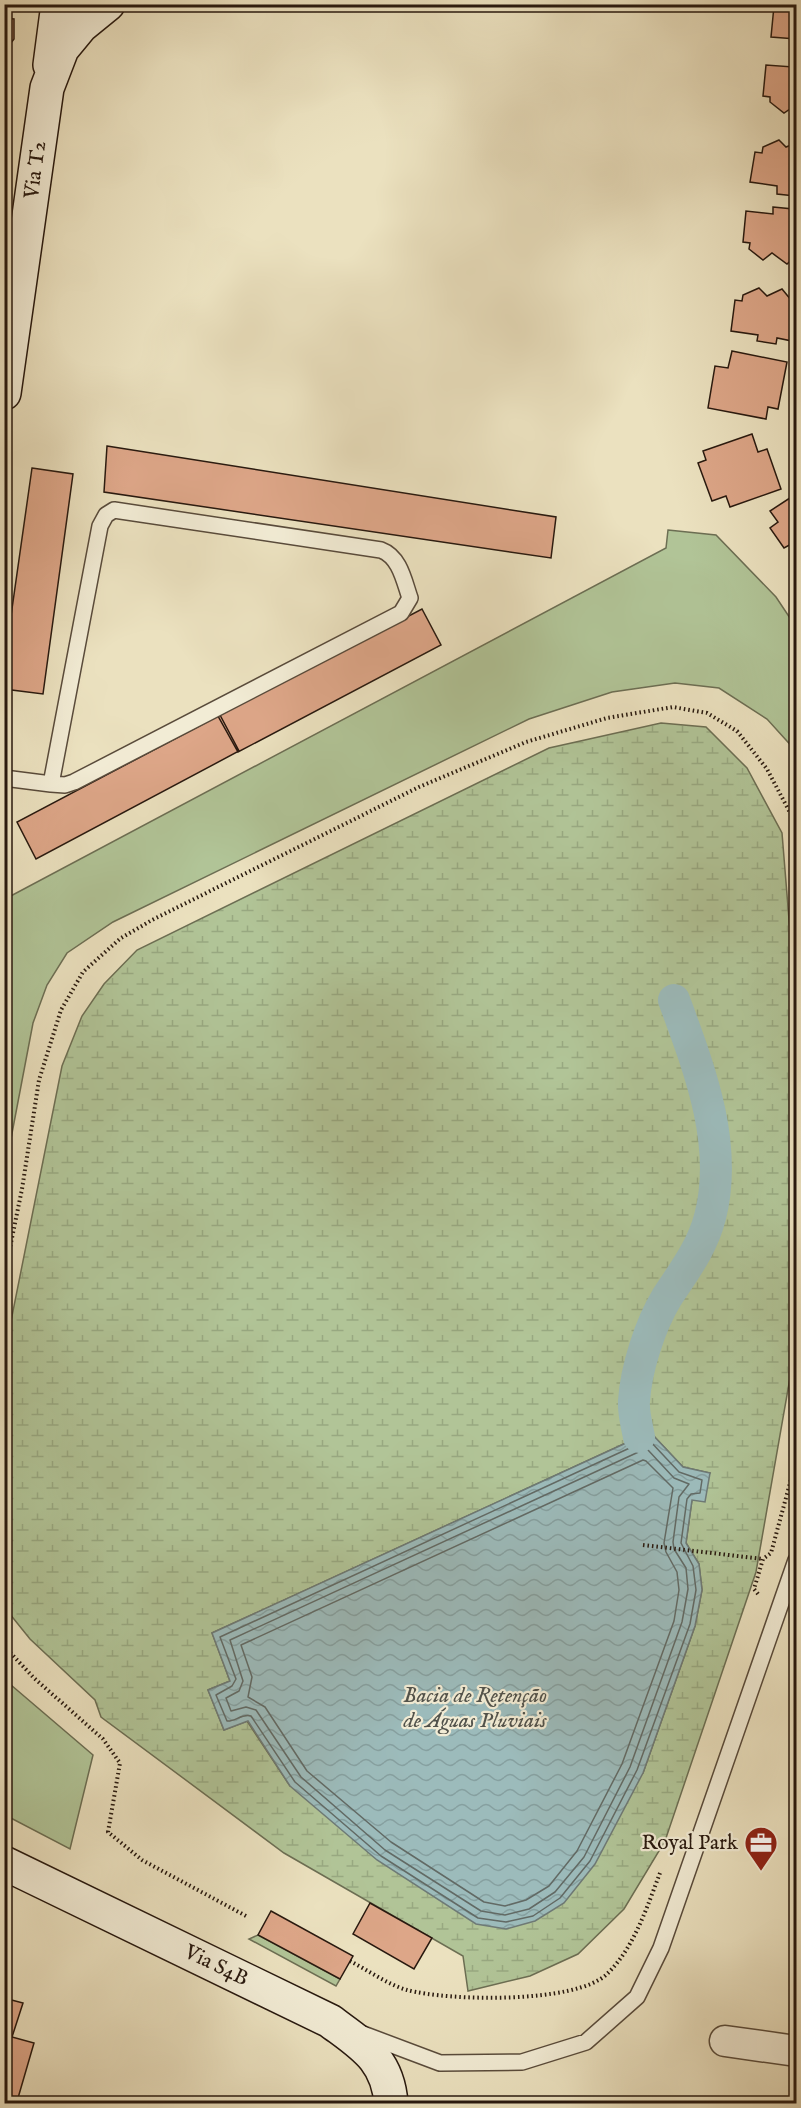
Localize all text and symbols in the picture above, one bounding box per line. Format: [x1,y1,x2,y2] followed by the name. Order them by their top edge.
[18,139,53,202] street label: Via T2
[402,1682,547,1735] water label: Bacia de Retenção de Águas Pluviais
[743,1825,779,1872] office icon: Royal Park
[641,1830,739,1857] place label: Royal Park
[179,1939,253,1993] street label: Via S4B

